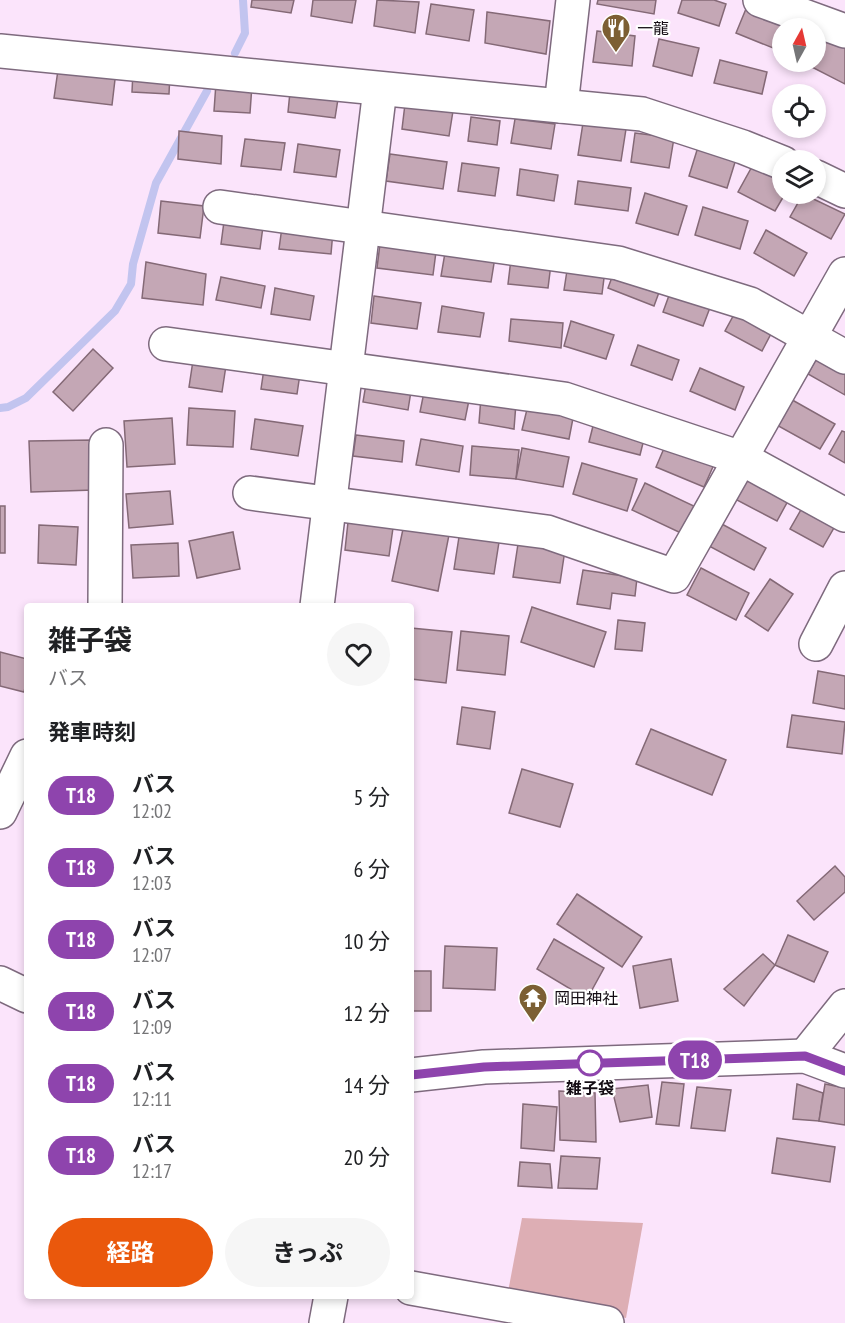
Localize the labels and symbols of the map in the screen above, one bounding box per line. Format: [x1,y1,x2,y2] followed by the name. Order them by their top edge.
[600,12,632,54] restaurant icon: 一龍
[637,18,669,38] place label: 一龍
[772,18,826,72] north arrow
[517,982,549,1024] temple icon: 岡田神社
[554,988,618,1008] place label: 岡田神社
[660,1040,730,1080] line badge: T18
[577,1050,603,1076] marker: 雑子袋
[566,1078,614,1098] place label: 雑子袋

